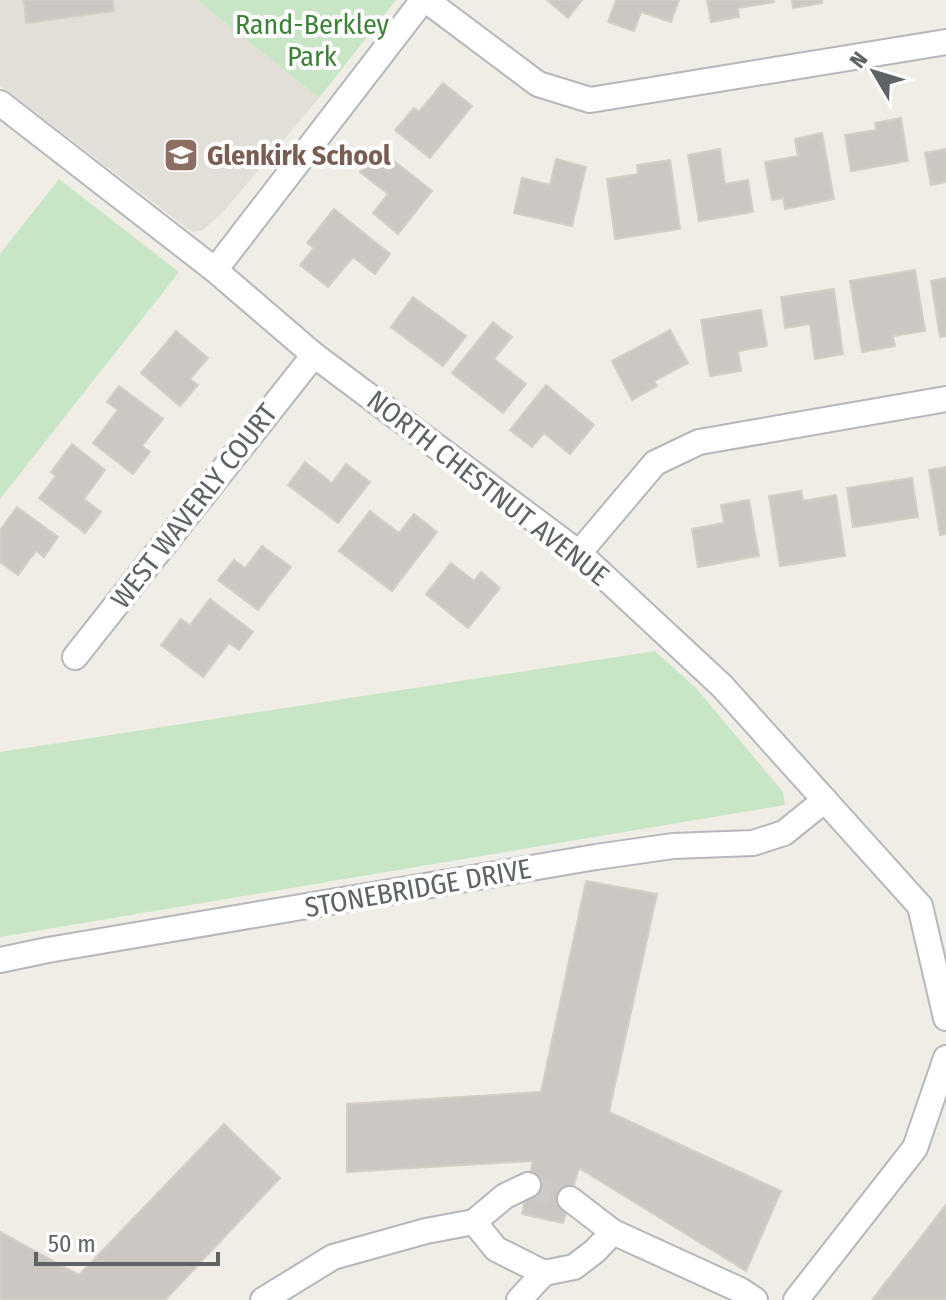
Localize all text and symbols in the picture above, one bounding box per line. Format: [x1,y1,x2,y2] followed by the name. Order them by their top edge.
[235,8,390,73] park label: Rand-Berkley Park
[834,32,914,112] north arrow
[844,46,873,74] text: N
[162,136,200,174] school or university icon: Glenkirk School
[207,139,391,172] place label: Glenkirk School
[361,383,615,593] street label: NORTH CHESTNUT AVENUE
[104,397,284,615] street label: WEST WAVERLY COURT
[302,852,534,924] street label: STONEBRIDGE DRIVE
[36,1216,218,1266] scale bar
[48,1230,96,1258] text: 50 m

